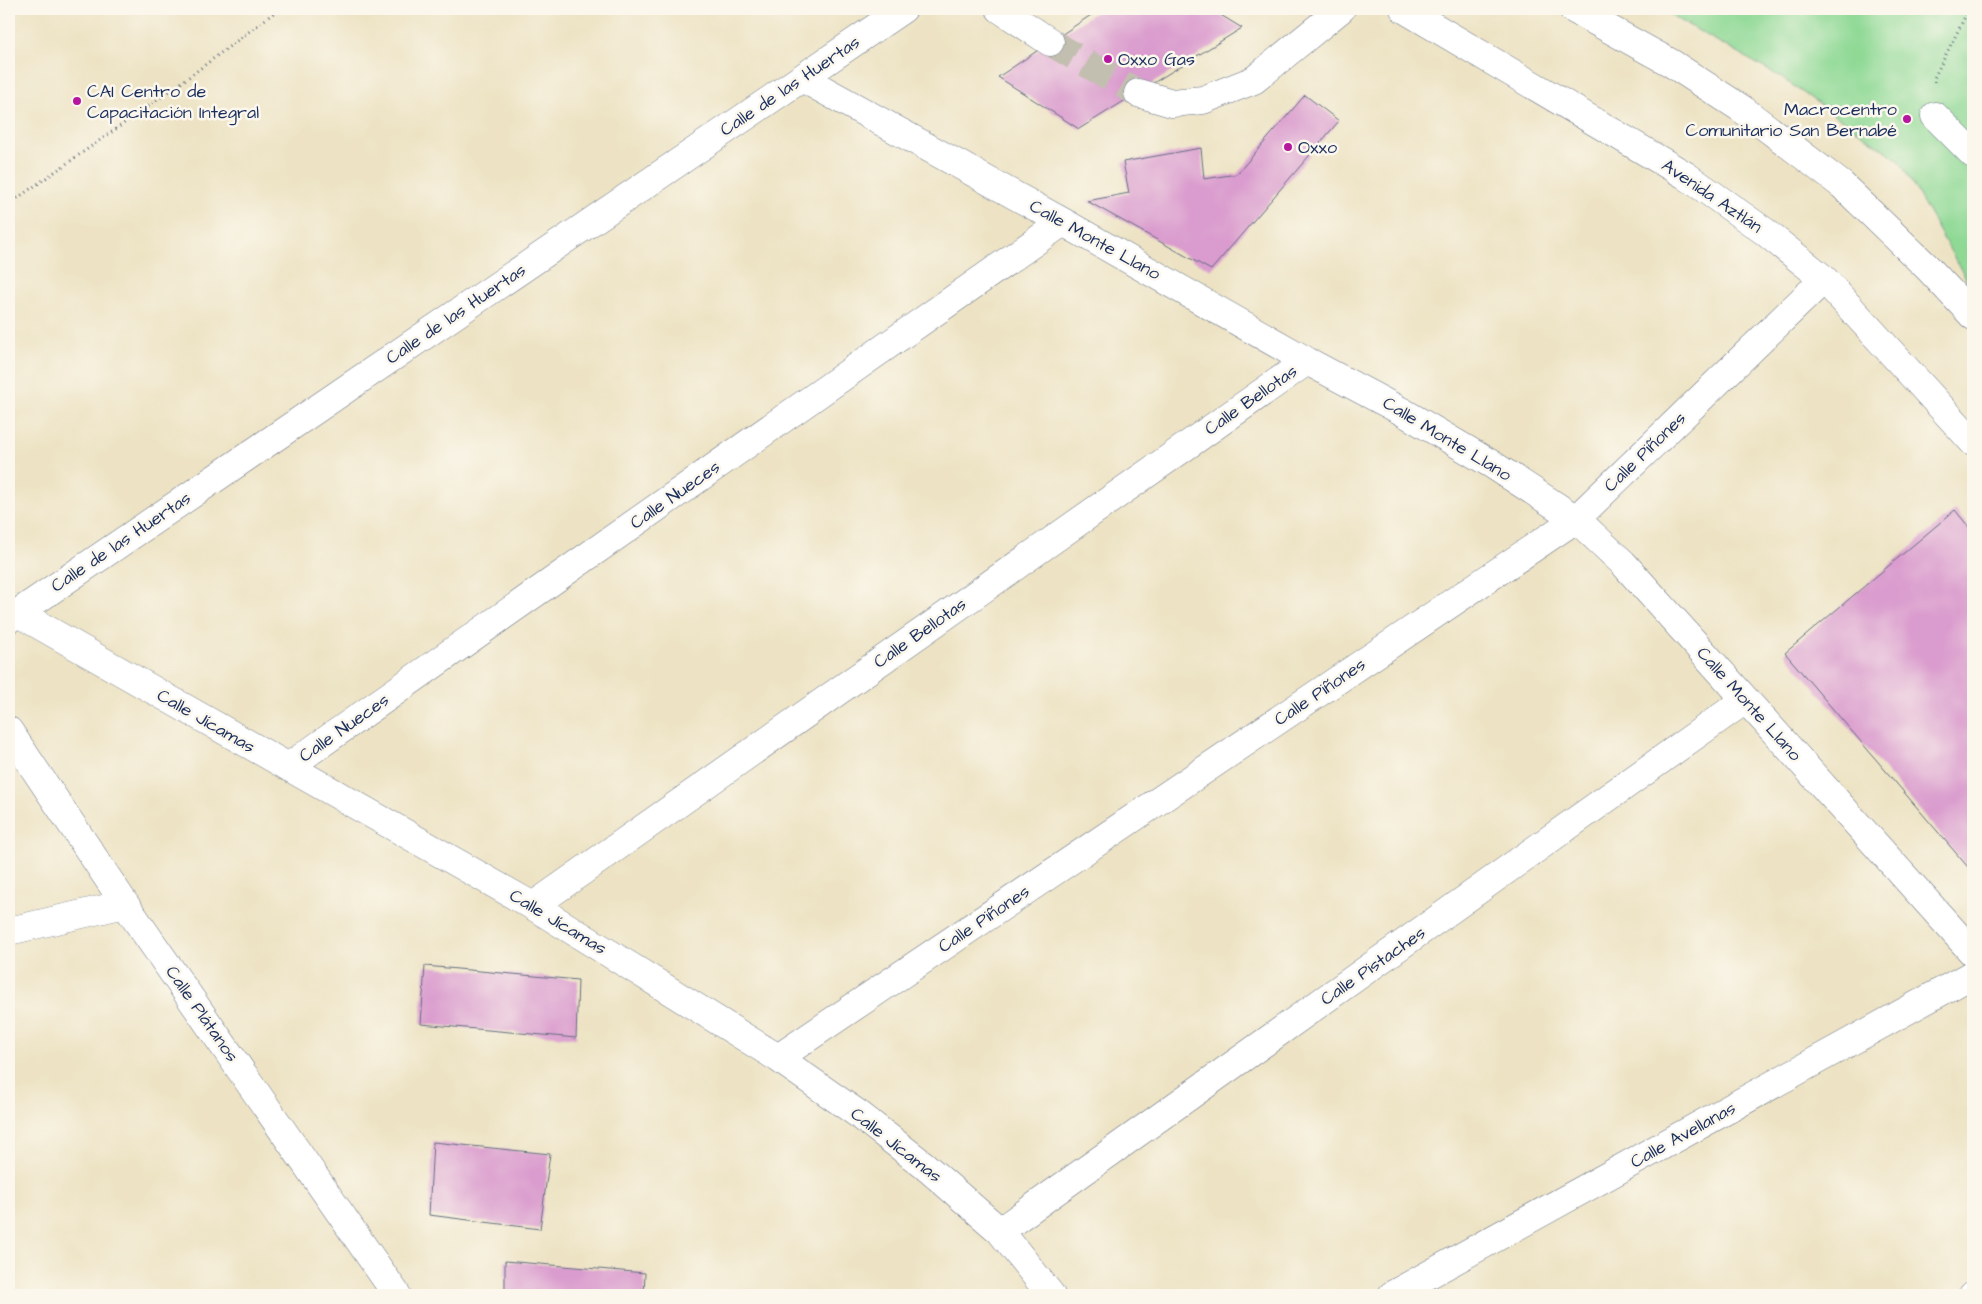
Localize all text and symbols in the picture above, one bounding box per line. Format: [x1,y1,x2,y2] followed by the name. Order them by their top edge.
[715,30,865,142] street label: Calle de las Huertas
[1118,47,1195,72] place label: Oxxo Gas
[1102,53,1114,65] marker: Oxxo Gas
[87,79,259,126] place label: CAI Centro de Capacitación Integral
[71,95,83,107] marker: CAI Centro de Capacitación Integral
[1685,97,1897,143] place label: Macrocentro Comunitario San Bernabé
[1901,113,1913,125] marker: Macrocentro Comunitario San Bernabé
[1298,135,1337,160] place label: Oxxo
[1282,141,1294,153] marker: Oxxo
[1657,153,1767,239] street label: Avenida Aztlán
[1025,194,1165,286] street label: Calle Monte Llano
[381,258,531,370] street label: Calle de las Huertas
[1199,359,1303,441] street label: Calle Bellotas
[1378,391,1516,487] street label: Calle Monte Llano
[1598,406,1692,498] street label: Calle Piñones
[625,455,725,535] street label: Calle Nueces
[46,486,196,598] street label: Calle de las Huertas
[868,592,972,674] street label: Calle Bellotas
[1691,641,1807,767] street label: Calle Monte Llano
[1269,652,1371,732] street label: Calle Piñones
[152,683,260,759] street label: Calle Jícamas
[294,688,394,768] street label: Calle Nueces
[933,879,1035,959] street label: Calle Piñones
[505,883,611,961] street label: Calle Jícamas
[1315,920,1431,1012] street label: Calle Pistaches
[159,961,245,1067] street label: Calle Plátanos
[1626,1096,1740,1174] street label: Calle Avellanas
[845,1101,947,1189] street label: Calle Jícamas

